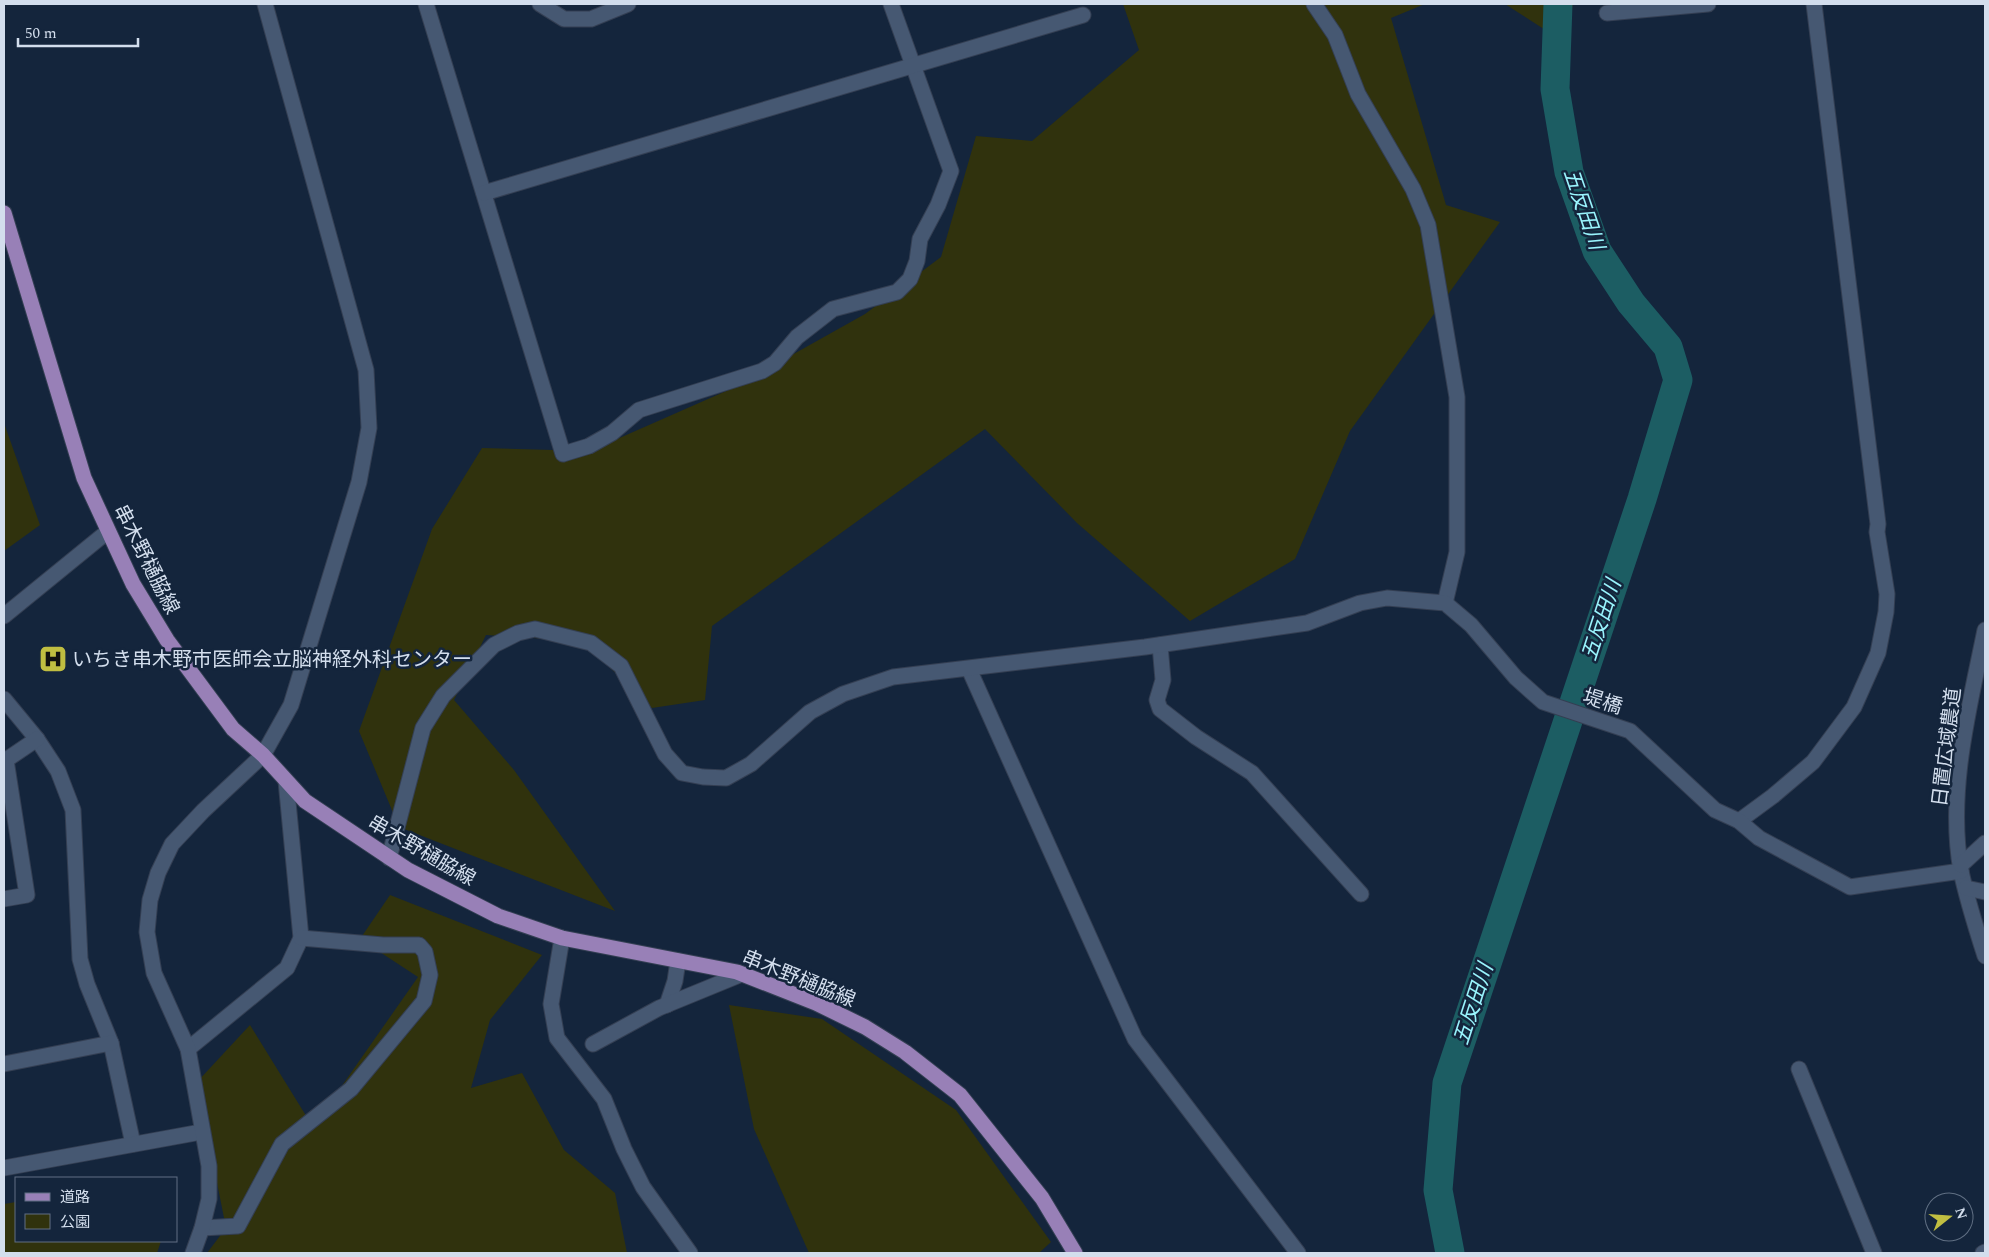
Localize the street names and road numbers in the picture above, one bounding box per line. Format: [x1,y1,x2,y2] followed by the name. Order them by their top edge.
[106,499,187,620] street label: 串木野樋脇線
[1579,682,1626,722] street label: 堤橋
[1925,686,1969,809] street label: 日置広域農道
[362,808,481,894] street label: 串木野樋脇線
[737,943,860,1015] street label: 串木野樋脇線

